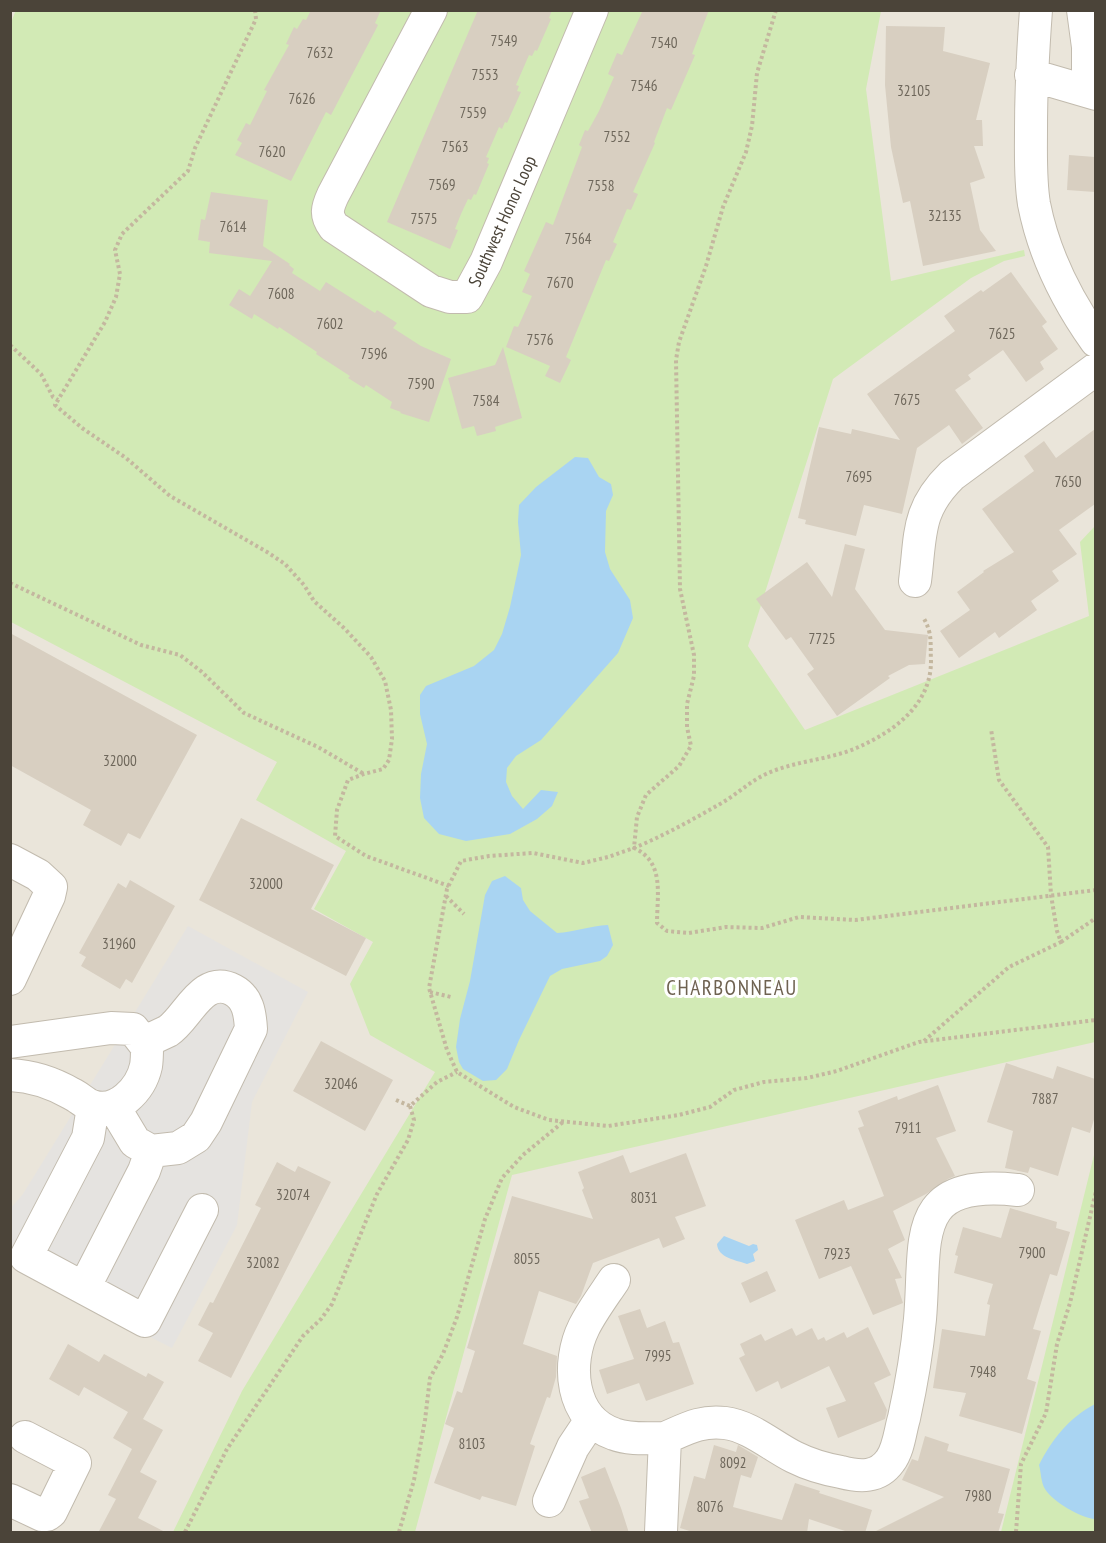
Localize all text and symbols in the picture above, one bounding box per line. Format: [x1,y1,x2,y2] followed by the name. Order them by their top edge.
[490,31,518,50] house number: 7549
[650,33,678,52] house number: 7540
[306,43,334,62] house number: 7632
[471,65,499,84] house number: 7553
[630,76,658,95] house number: 7546
[897,81,931,100] house number: 32105
[288,89,316,108] house number: 7626
[459,103,487,122] house number: 7559
[603,127,631,146] house number: 7552
[441,137,469,156] house number: 7563
[258,142,286,161] house number: 7620
[463,152,541,290] street label: Southwest Honor Loop
[428,175,456,194] house number: 7569
[587,176,615,195] house number: 7558
[928,206,962,225] house number: 32135
[410,209,438,228] house number: 7575
[219,217,247,236] house number: 7614
[564,229,592,248] house number: 7564
[546,273,574,292] house number: 7670
[267,284,295,303] house number: 7608
[316,314,344,333] house number: 7602
[988,324,1016,343] house number: 7625
[526,330,554,349] house number: 7576
[360,344,388,363] house number: 7596
[407,374,435,393] house number: 7590
[893,390,921,409] house number: 7675
[472,391,500,410] house number: 7584
[845,467,873,486] house number: 7695
[1054,472,1082,491] house number: 7650
[808,629,836,648] house number: 7725
[103,751,137,770] house number: 32000
[249,874,283,893] house number: 32000
[102,934,136,953] house number: 31960
[666,974,798,1001] district label: CHARBONNEAU
[324,1074,358,1093] house number: 32046
[1031,1089,1059,1108] house number: 7887
[894,1118,922,1137] house number: 7911
[276,1185,310,1204] house number: 32074
[630,1188,658,1207] house number: 8031
[1018,1243,1046,1262] house number: 7900
[823,1244,851,1263] house number: 7923
[513,1249,541,1268] house number: 8055
[246,1253,280,1272] house number: 32082
[644,1346,672,1365] house number: 7995
[969,1362,997,1381] house number: 7948
[458,1434,486,1453] house number: 8103
[719,1453,747,1472] house number: 8092
[964,1486,992,1505] house number: 7980
[696,1497,724,1516] house number: 8076

